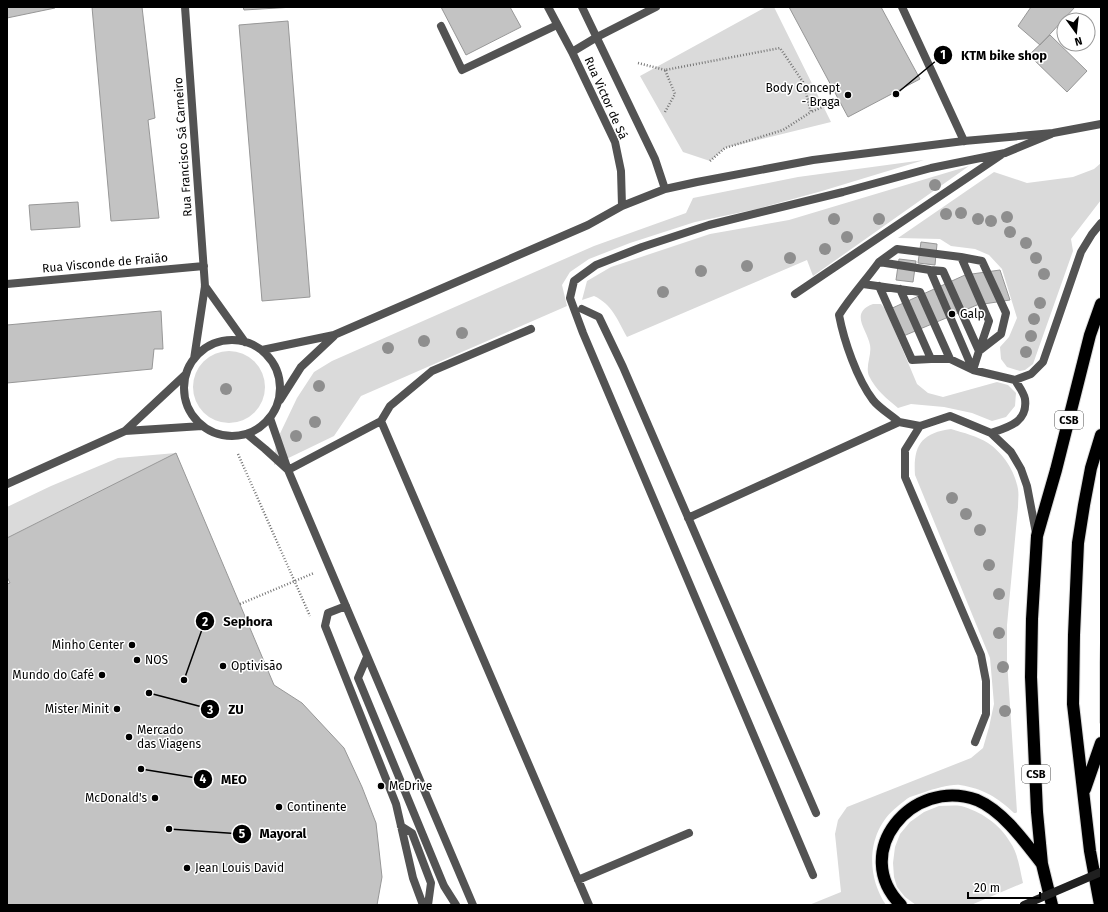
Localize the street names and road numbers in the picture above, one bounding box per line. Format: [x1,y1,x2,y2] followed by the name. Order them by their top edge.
[582,55,630,141] street label: Rua Victor de Sá
[171,77,195,217] street label: Rua Francisco Sá Carneiro
[42,251,168,275] street label: Rua Visconde de Fraião
[1055,411,1083,429] road number: CSB
[1022,765,1050,783] road number: CSB

